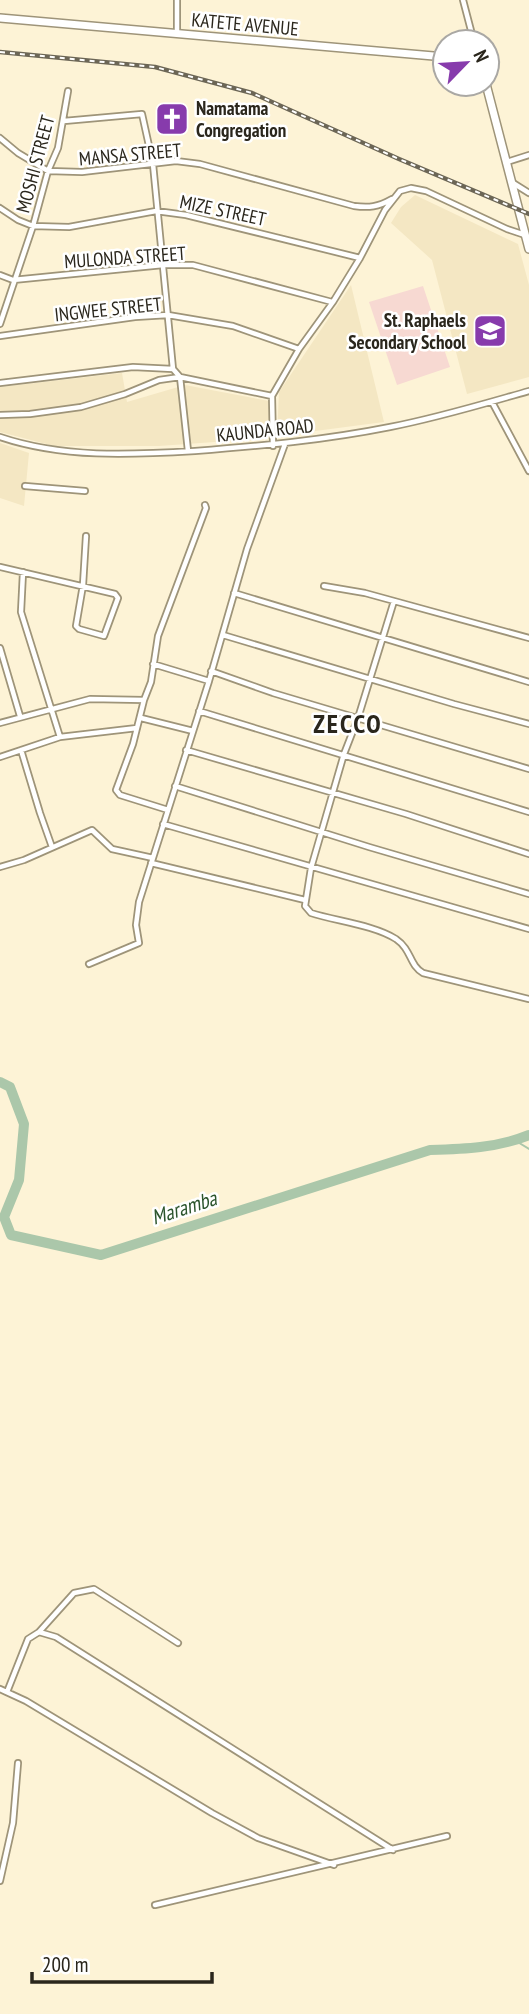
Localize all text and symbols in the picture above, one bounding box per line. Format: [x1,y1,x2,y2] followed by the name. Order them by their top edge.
[191,7,299,41] street label: KATETE AVENUE
[431,28,501,98] north arrow
[468,46,494,66] text: N
[196,96,286,142] place label: Namatama Congregation
[153,100,191,138] church icon: Namatama Congregation
[10,112,60,215] street label: MOSHI STREET
[78,138,183,170] street label: MANSA STREET
[178,189,269,231] street label: MIZE STREET
[63,241,187,273] street label: MULONDA STREET
[53,291,163,327] street label: INGWEE STREET
[348,308,466,354] place label: St. Raphaels Secondary School
[471,312,509,350] school or university icon: St. Raphaels Secondary School
[215,413,315,447] street label: KAUNDA ROAD
[313,707,383,740] district label: ZECCO
[148,1184,221,1231] water label: Maramba
[32,1940,212,1984] scale bar
[42,1951,88,1978] text: 200 m

